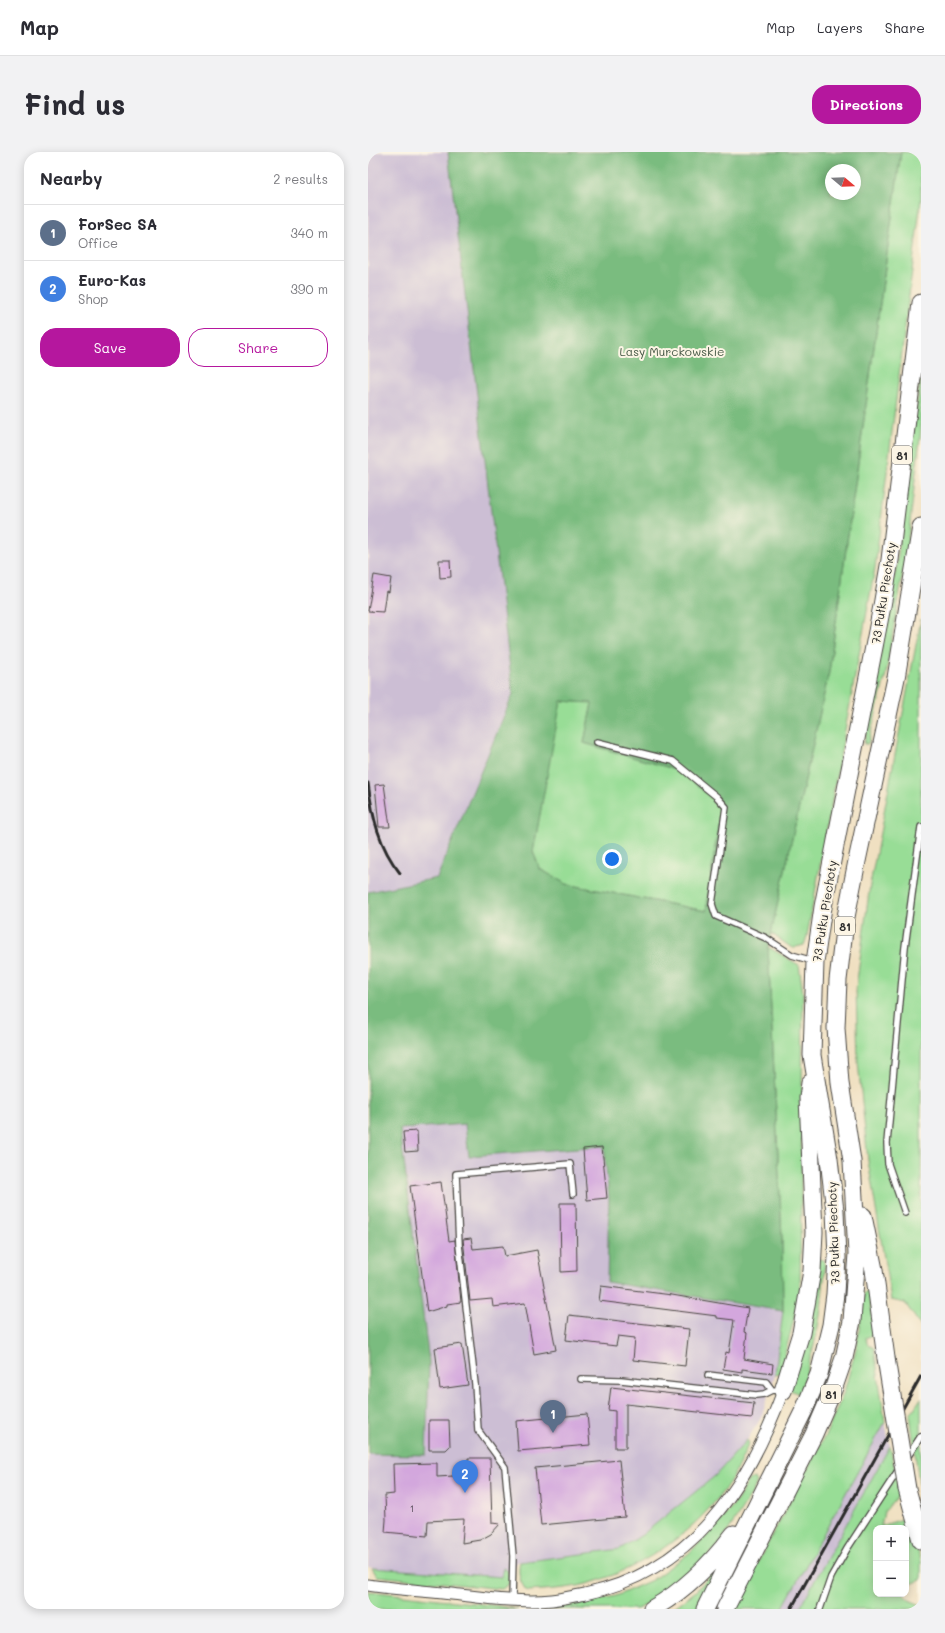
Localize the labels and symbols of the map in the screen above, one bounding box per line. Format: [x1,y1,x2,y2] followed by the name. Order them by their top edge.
[825,164,861,200] north arrow
[619,343,725,359] park label: Lasy Murckowskie
[892,446,912,464] road number: 81
[867,541,899,645] street label: 73 Pułku Piechoty
[602,849,622,869] your location
[808,859,840,963] street label: 73 Pułku Piechoty
[835,917,855,935] road number: 81
[823,1181,843,1285] street label: 73 Pułku Piechoty
[821,1385,841,1403] road number: 81
[540,1400,566,1433] pin: 1
[452,1460,478,1493] pin: 2
[410,1501,414,1515] house number: 1

